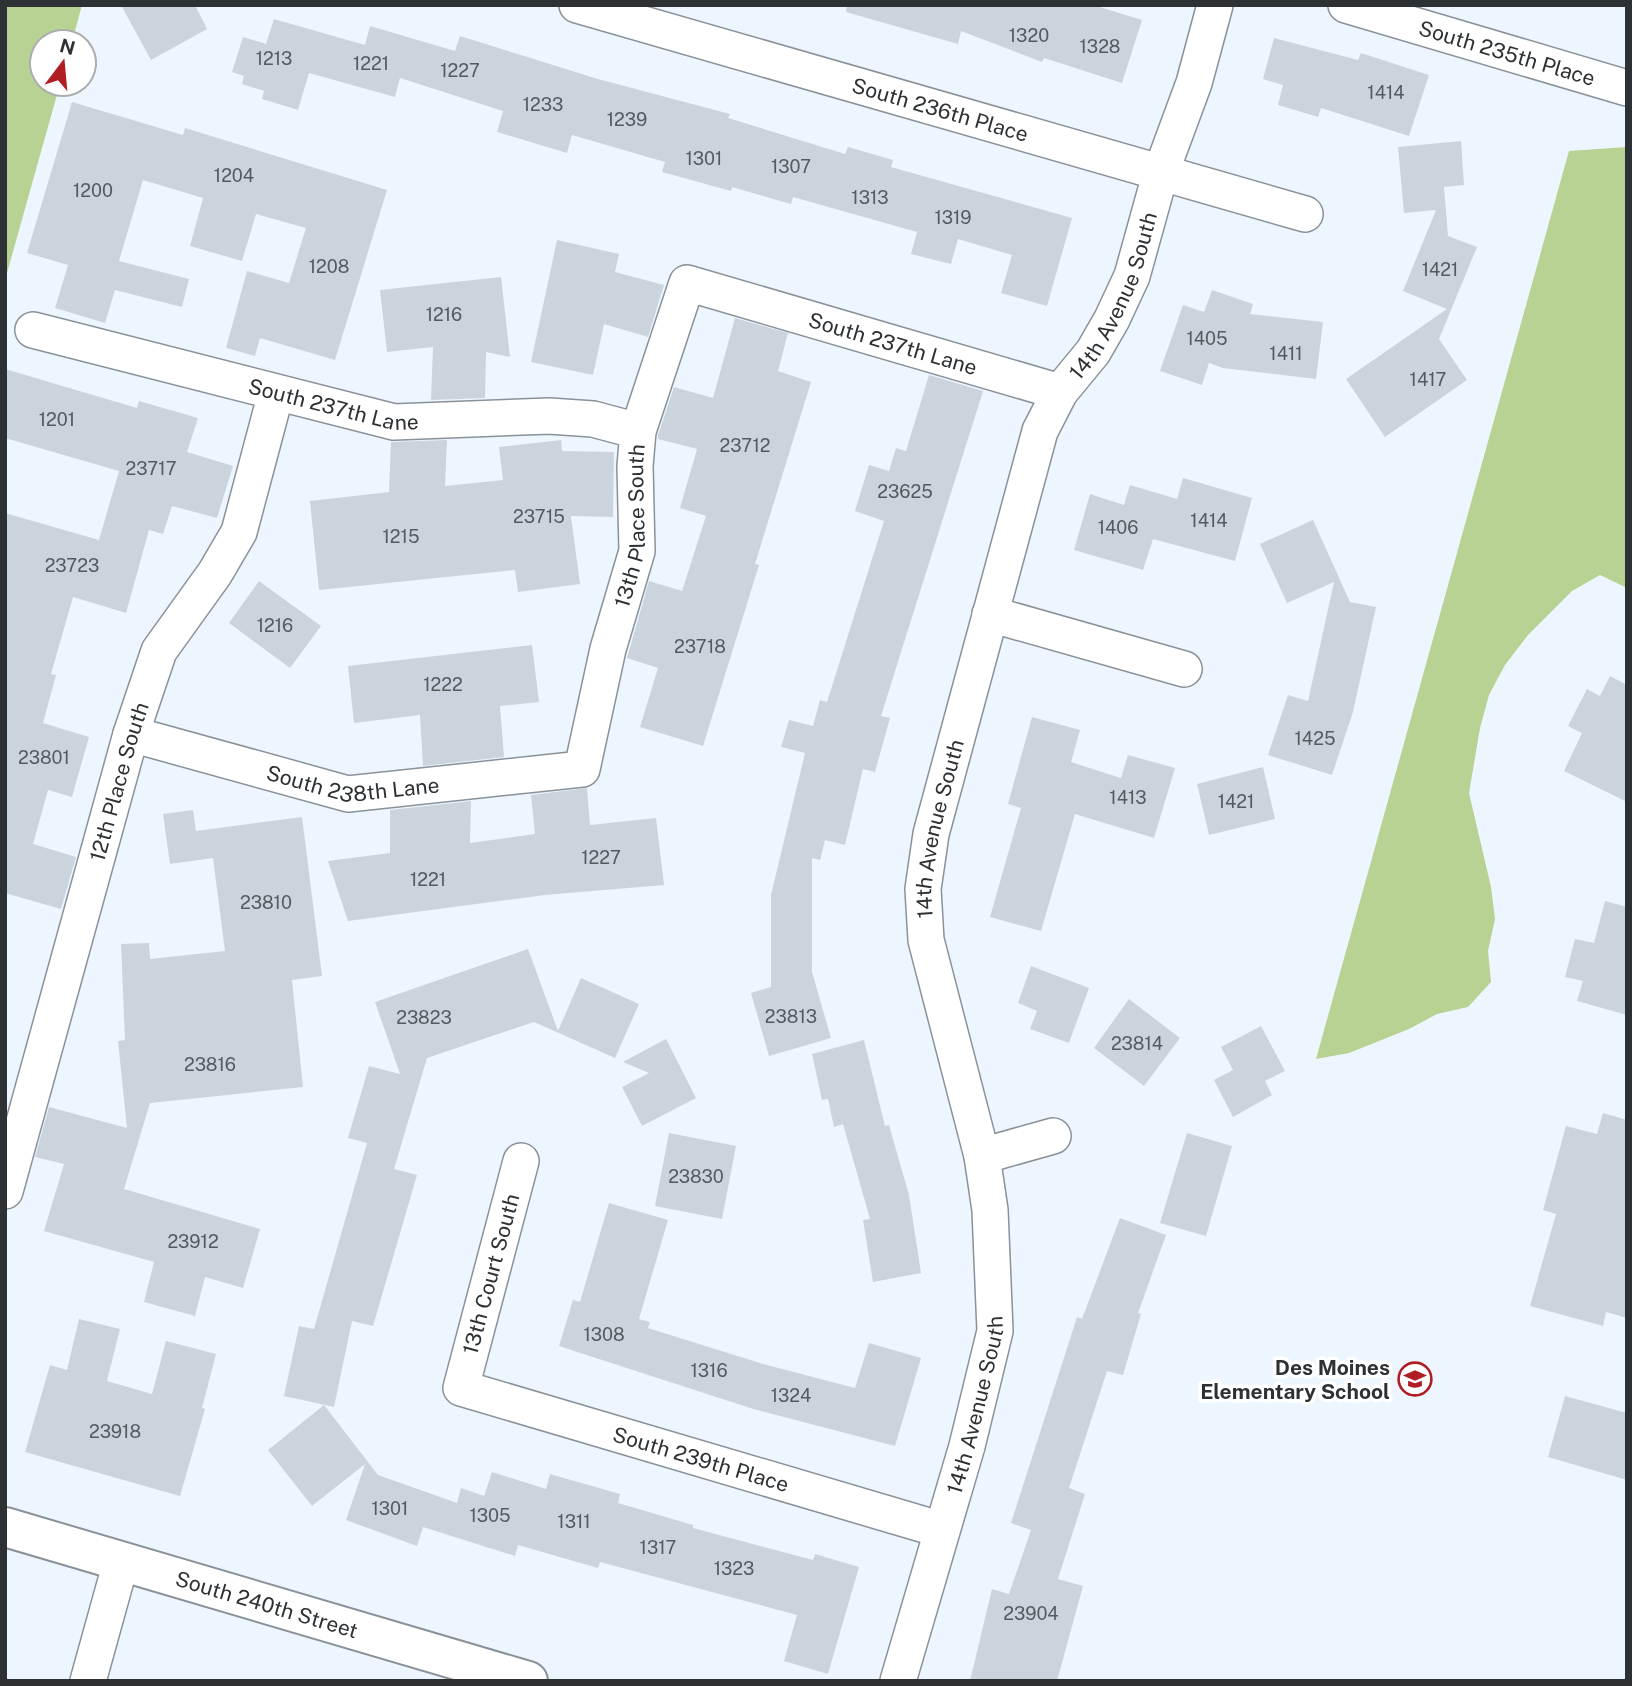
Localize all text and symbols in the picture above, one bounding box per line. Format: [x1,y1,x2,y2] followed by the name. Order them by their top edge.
[1416,15,1598,90] street label: South 235th Place
[1009,25,1049,46] house number: 1320
[28,28,98,98] north arrow
[58,34,78,59] text: N
[1079,36,1121,57] house number: 1328
[256,48,292,69] house number: 1213
[353,53,389,74] house number: 1221
[440,60,480,81] house number: 1227
[849,72,1031,146] street label: South 236th Place
[1367,82,1405,103] house number: 1414
[523,94,563,115] house number: 1233
[607,109,647,130] house number: 1239
[686,148,722,169] house number: 1301
[771,156,811,177] house number: 1307
[214,165,254,186] house number: 1204
[73,180,113,201] house number: 1200
[851,187,889,208] house number: 1313
[934,207,972,228] house number: 1319
[1063,209,1162,384] street label: 14th Avenue South
[309,256,349,277] house number: 1208
[1422,259,1458,280] house number: 1421
[426,304,462,325] house number: 1216
[806,307,980,380] street label: South 237th Lane
[1186,328,1228,349] house number: 1405
[1269,343,1303,364] house number: 1411
[1410,369,1446,390] house number: 1417
[246,373,419,434] street label: South 237th Lane
[39,409,75,430] house number: 1201
[720,435,770,456] house number: 23712
[609,443,650,610] street label: 13th Place South
[125,458,177,479] house number: 23717
[877,481,933,502] house number: 23625
[513,506,565,527] house number: 23715
[1190,510,1228,531] house number: 1414
[1098,517,1138,538] house number: 1406
[383,526,419,547] house number: 1215
[45,555,99,576] house number: 23723
[257,615,293,636] house number: 1216
[674,636,726,657] house number: 23718
[423,674,463,695] house number: 1222
[84,699,153,864] street label: 12th Place South
[1295,728,1335,749] house number: 1425
[910,737,969,919] street label: 14th Avenue South
[18,747,70,768] house number: 23801
[264,760,440,807] street label: South 238th Lane
[1109,787,1147,808] house number: 1413
[1218,791,1254,812] house number: 1421
[581,847,621,868] house number: 1227
[410,869,446,890] house number: 1221
[240,892,292,913] house number: 23810
[765,1006,817,1027] house number: 23813
[396,1007,452,1028] house number: 23823
[1111,1033,1163,1054] house number: 23814
[184,1054,236,1075] house number: 23816
[668,1166,724,1187] house number: 23830
[458,1191,524,1357] street label: 13th Court South
[167,1231,219,1252] house number: 23912
[941,1315,1008,1497] street label: 14th Avenue South
[583,1324,625,1345] house number: 1308
[1200,1355,1390,1404] place label: Des Moines Elementary School
[690,1360,728,1381] house number: 1316
[1396,1360,1434,1398] school or university icon: Des Moines Elementary School
[771,1385,811,1406] house number: 1324
[89,1421,141,1442] house number: 23918
[610,1421,792,1497] street label: South 239th Place
[372,1498,408,1519] house number: 1301
[469,1505,511,1526] house number: 1305
[557,1511,591,1532] house number: 1311
[640,1537,676,1558] house number: 1317
[714,1558,754,1579] house number: 1323
[173,1565,361,1643] street label: South 240th Street
[1003,1603,1059,1624] house number: 23904

